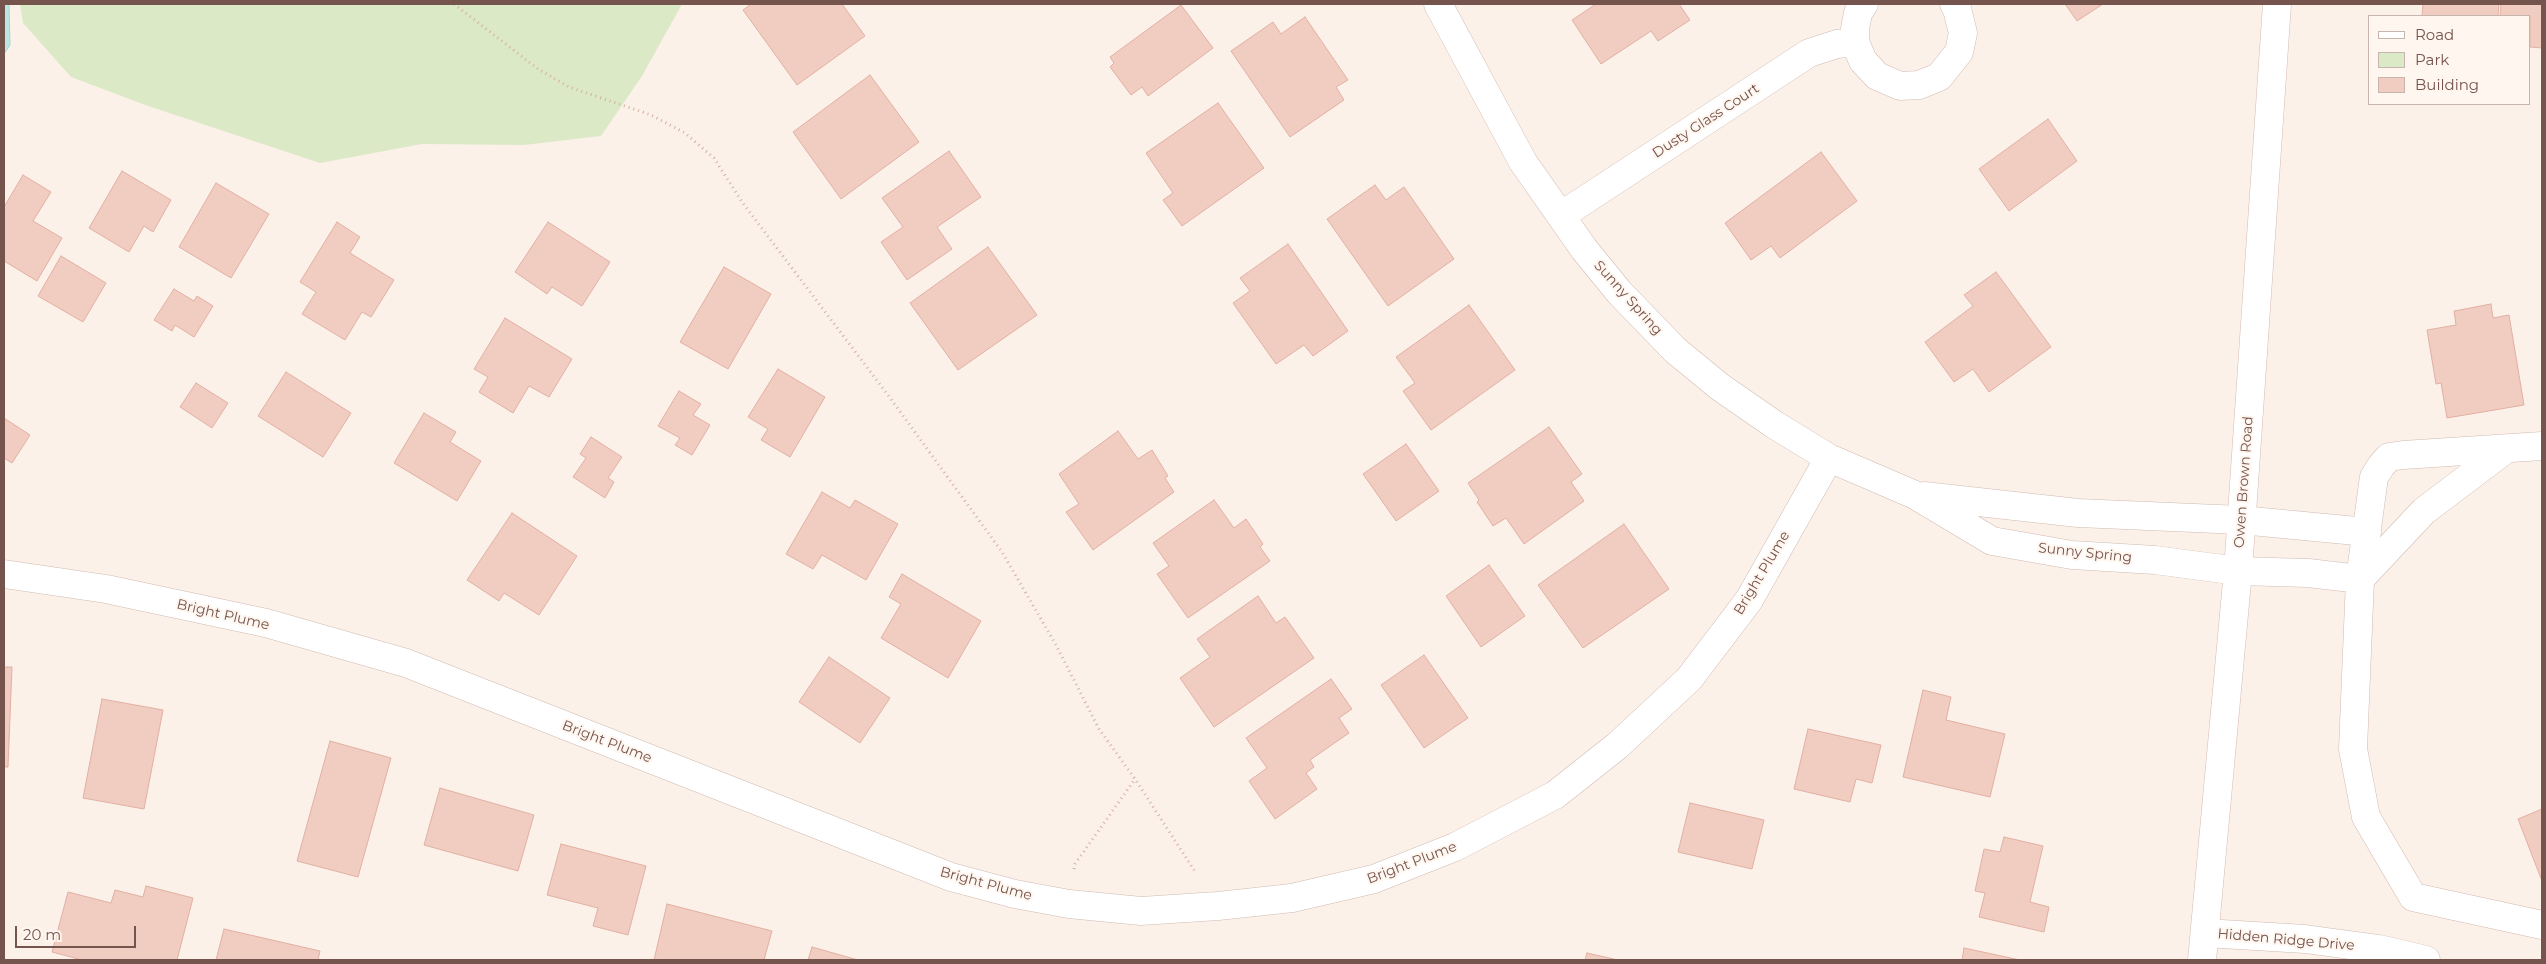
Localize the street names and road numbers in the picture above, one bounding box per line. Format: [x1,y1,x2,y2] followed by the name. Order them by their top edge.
[1650,80,1762,162] street label: Dusty Glass Court
[1590,257,1666,339] street label: Sunny Spring
[2231,416,2257,548] street label: Owen Brown Road
[1730,528,1794,618] street label: Bright Plume
[2037,540,2133,566] street label: Sunny Spring
[175,596,271,634] street label: Bright Plume
[560,717,654,767] street label: Bright Plume
[1365,838,1459,888] street label: Bright Plume
[938,864,1034,904] street label: Bright Plume
[2217,926,2355,954] street label: Hidden Ridge Drive

